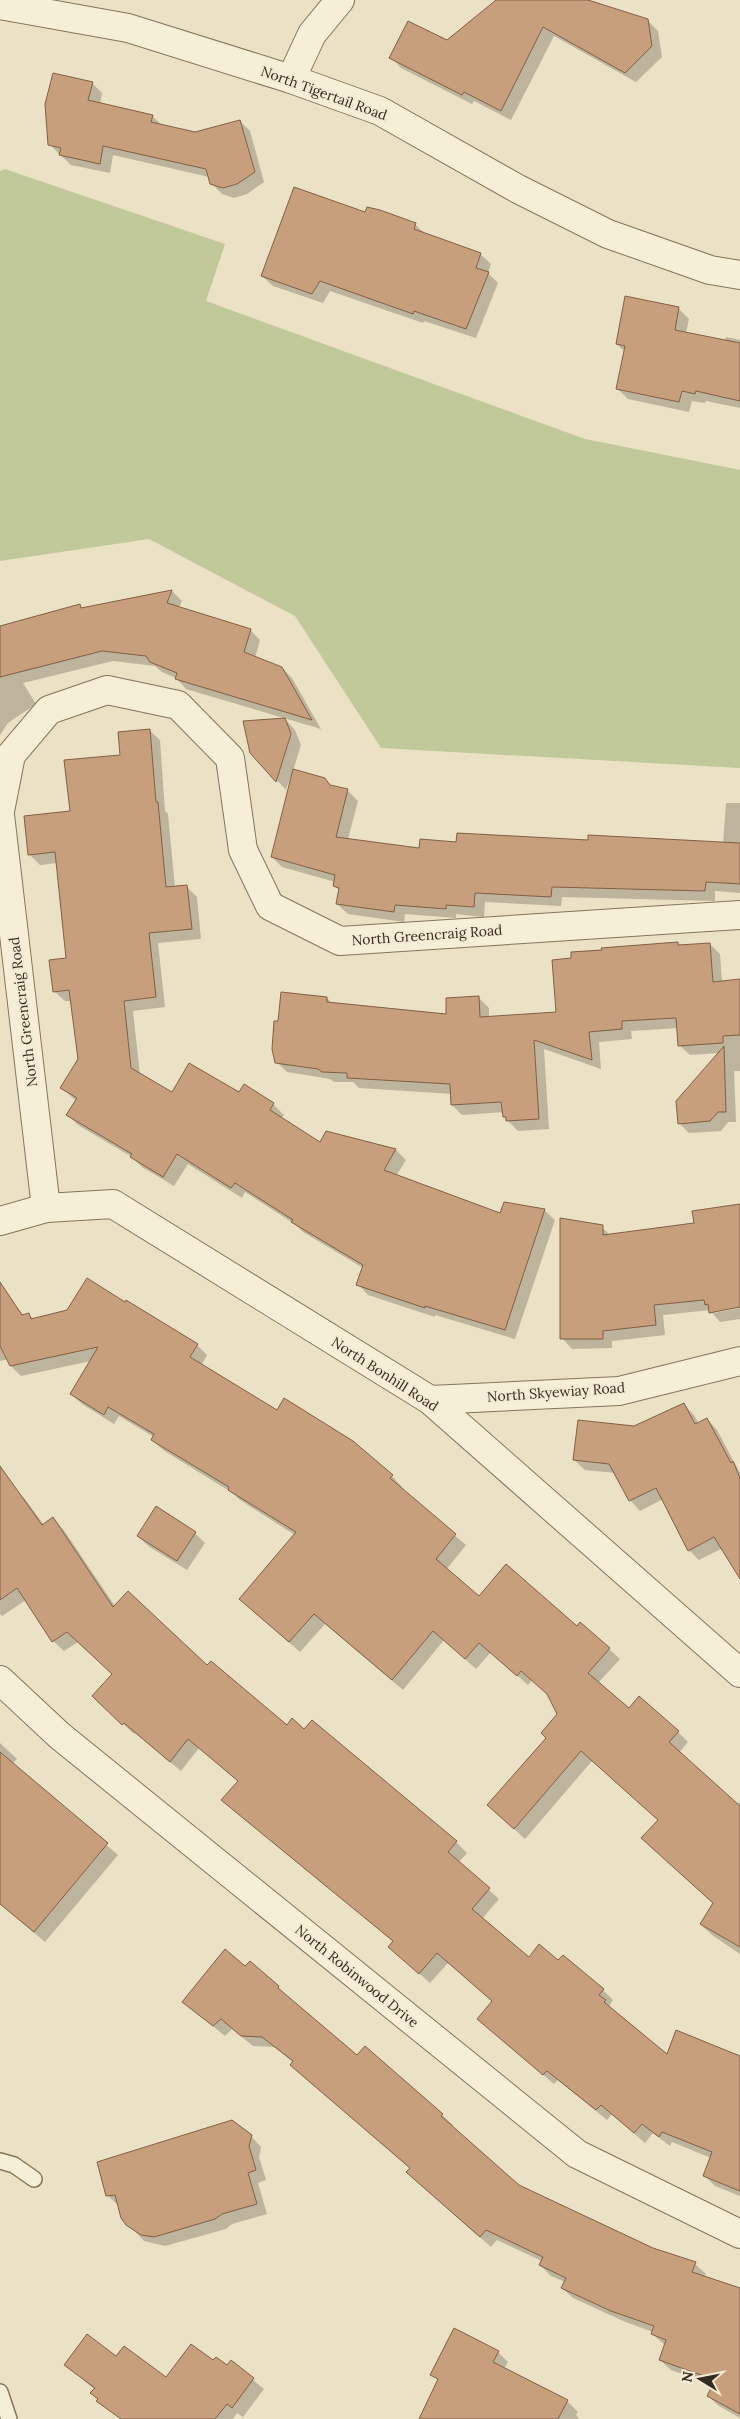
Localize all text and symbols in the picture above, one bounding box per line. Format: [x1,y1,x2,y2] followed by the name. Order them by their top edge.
[258,62,390,124] street label: North Tigertail Road
[351,921,503,949] street label: North Greencraig Road
[5,936,41,1088] street label: North Greencraig Road
[328,1333,442,1415] street label: North Bonhill Road
[486,1378,626,1406] street label: North Skyewiay Road
[291,1921,423,2032] street label: North Robinwood Drive
[675,2354,725,2404] north arrow
[677,2370,697,2384] text: N

